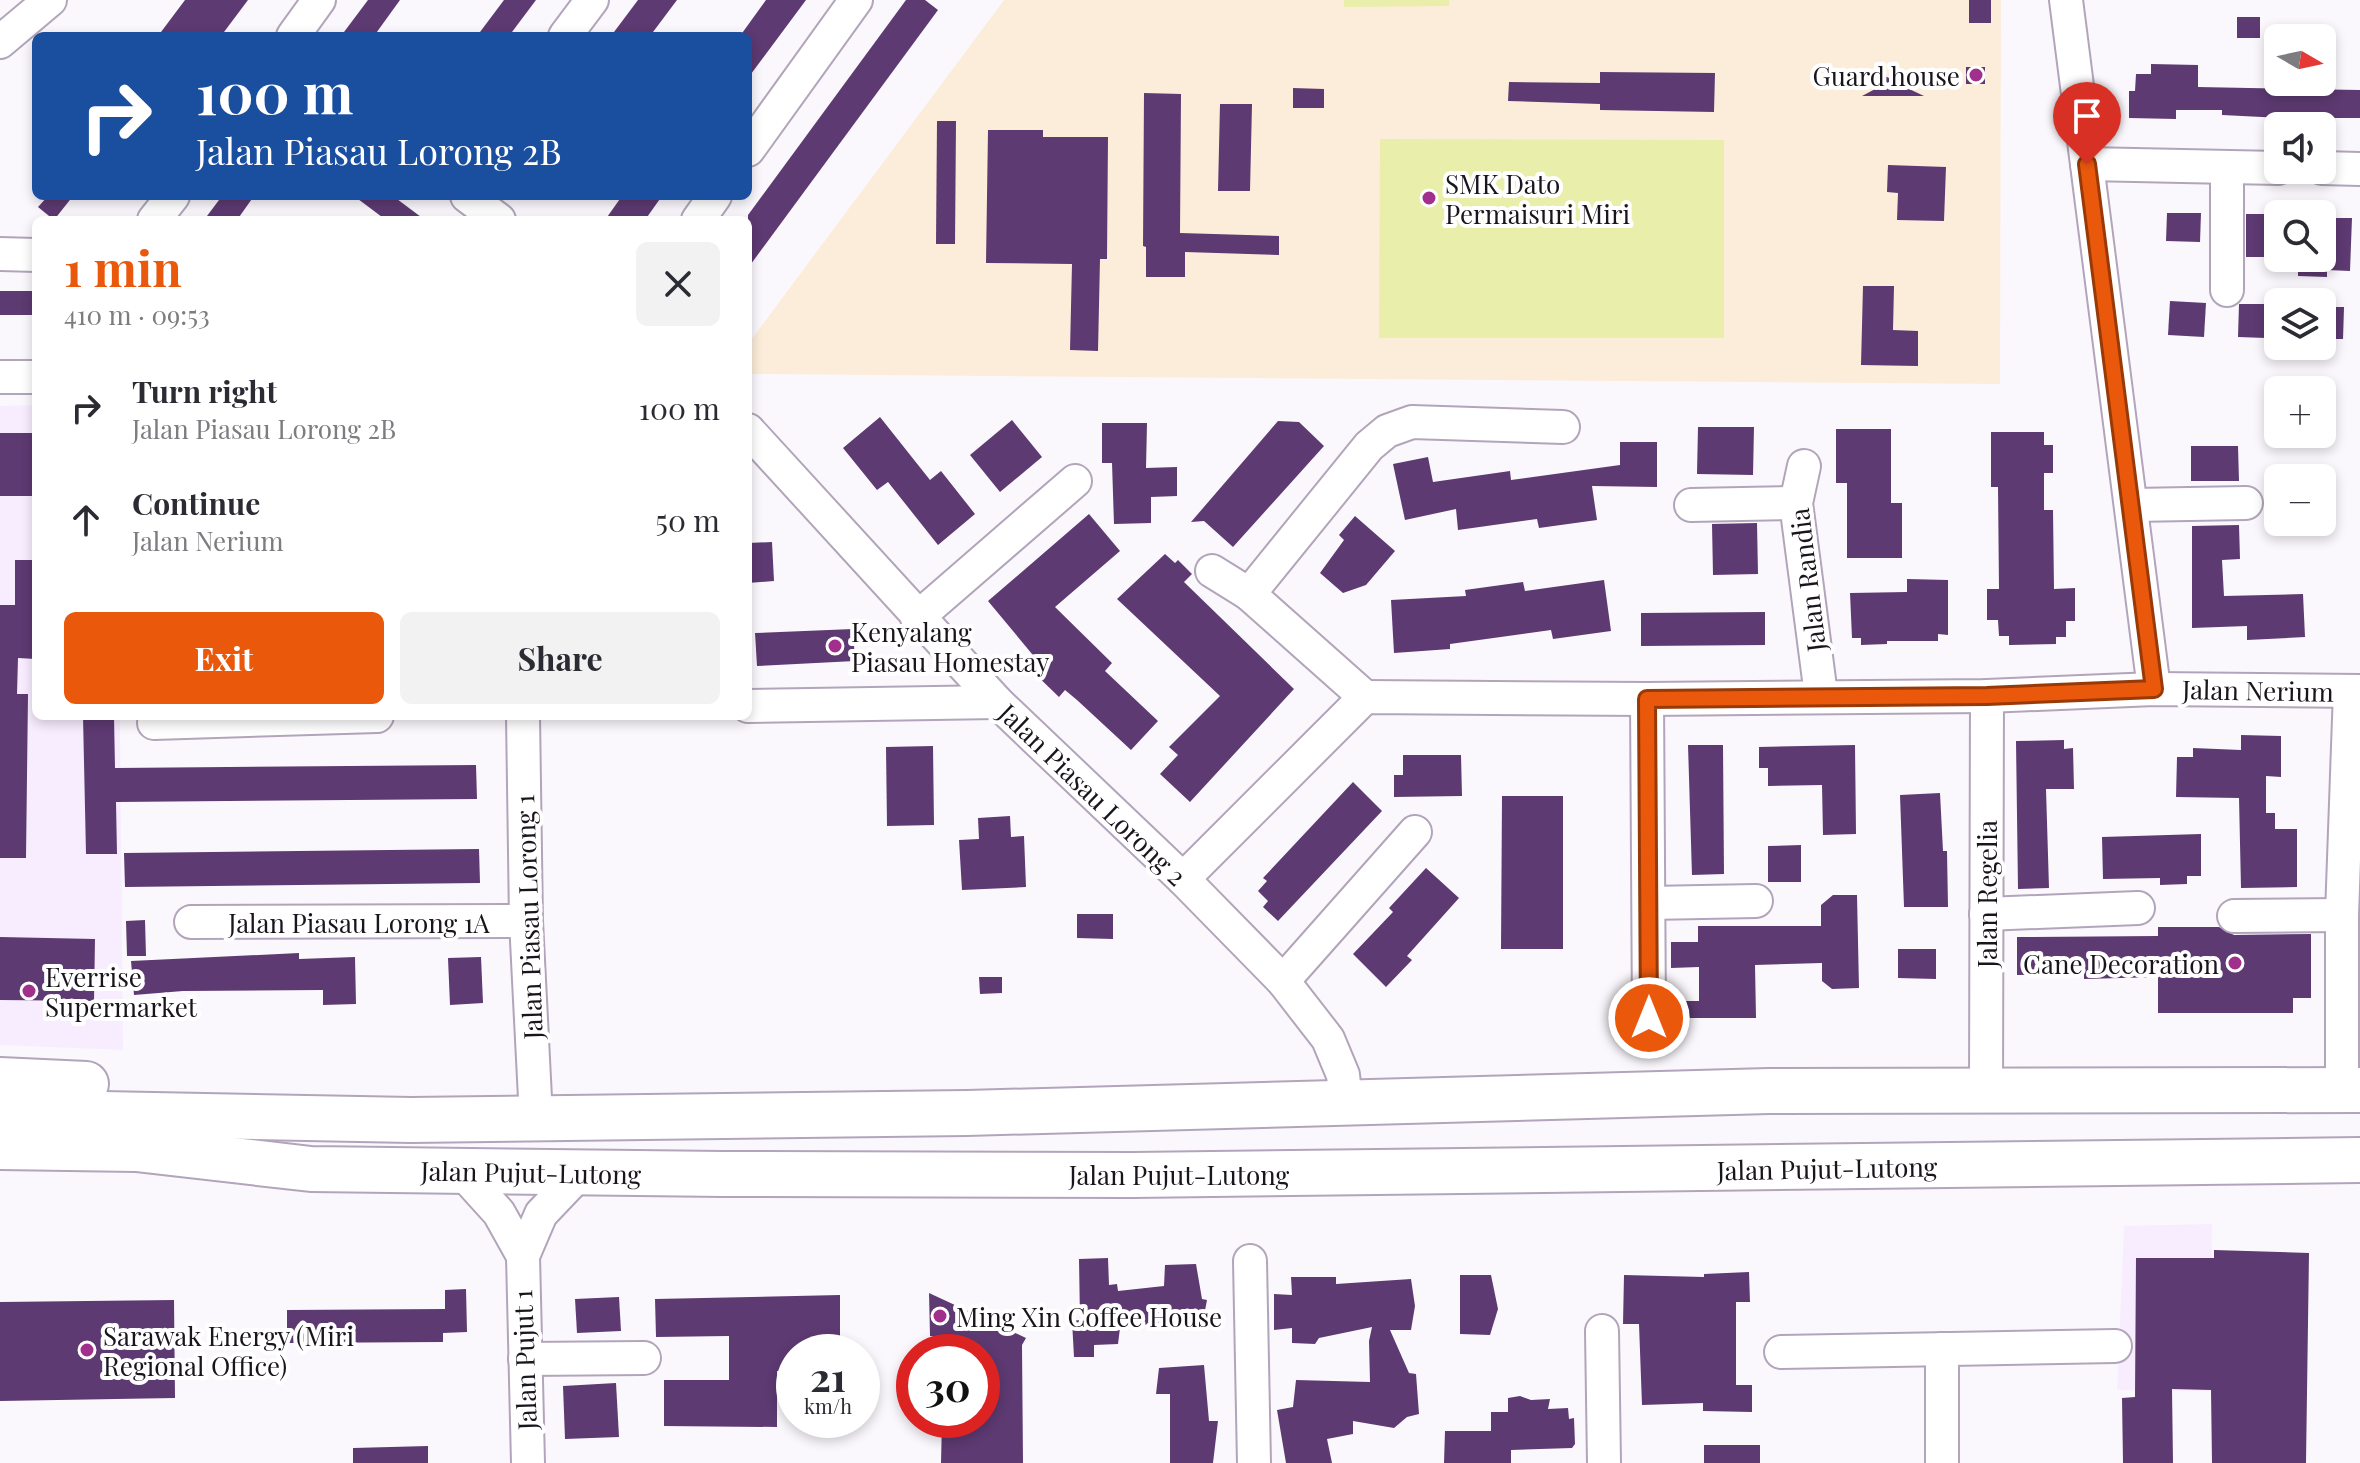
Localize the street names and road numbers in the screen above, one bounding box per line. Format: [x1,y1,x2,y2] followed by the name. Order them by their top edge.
[1781,506,1833,655] street label: Jalan Randia
[2181,671,2334,709] street label: Jalan Nerium
[991,695,1194,893] street label: Jalan Piasau Lorong 2
[506,794,550,1041] street label: Jalan Piasau Lorong 1
[1969,820,2004,969] street label: Jalan Regelia
[227,905,490,940] street label: Jalan Piasau Lorong 1A
[1715,1149,1938,1187] street label: Jalan Pujut-Lutong
[419,1153,642,1191] street label: Jalan Pujut-Lutong
[1068,1157,1290,1192] street label: Jalan Pujut-Lutong
[504,1289,544,1432] street label: Jalan Pujut 1

